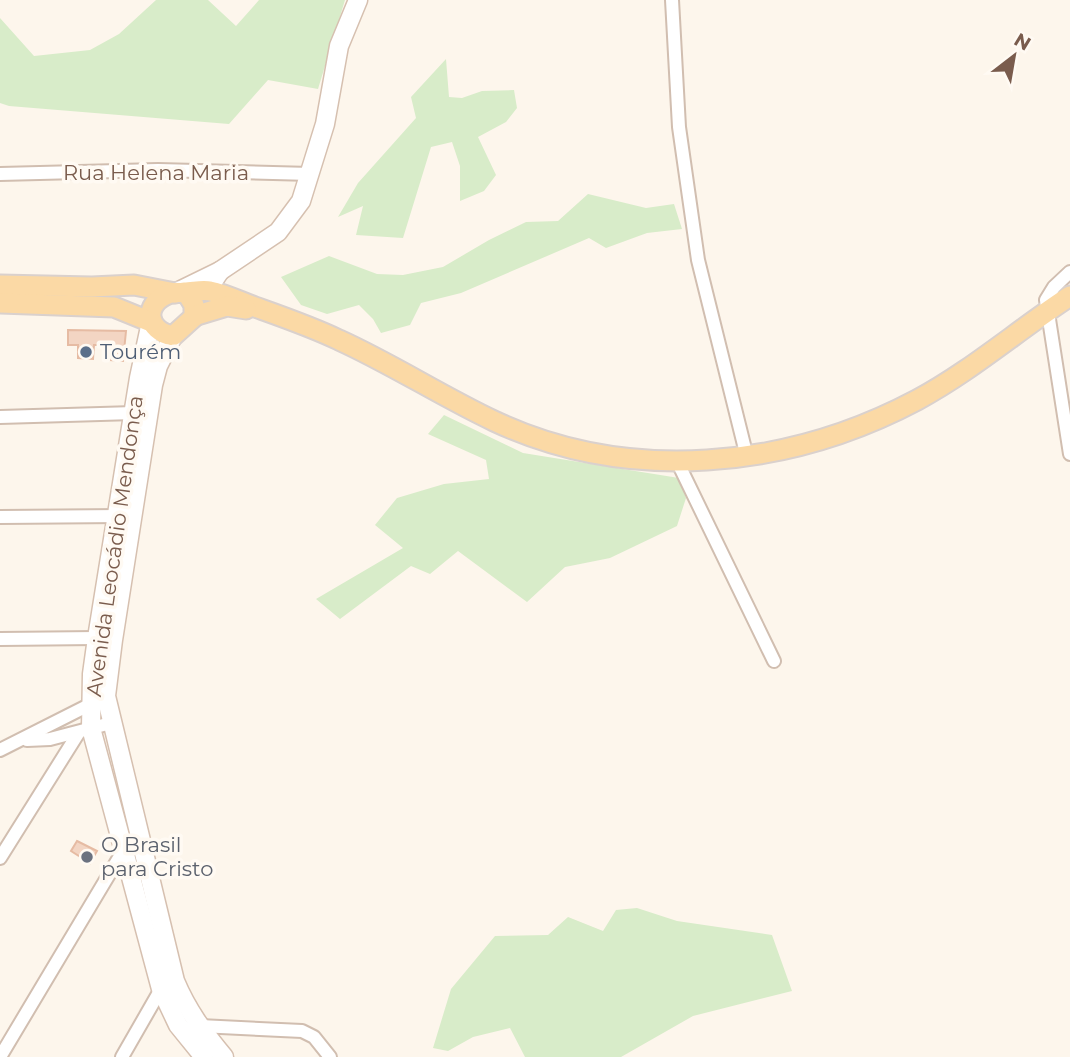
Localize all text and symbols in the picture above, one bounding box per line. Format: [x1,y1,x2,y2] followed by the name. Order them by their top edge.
[979,21,1049,91] north arrow
[1010,28,1035,56] text: N
[63,160,249,185] street label: Rua Helena Maria
[100,339,181,364] place label: Tourém
[78,344,94,360] marker: Tourém
[81,394,148,698] street label: Avenida Leocádio Mendonça
[101,832,213,881] place label: O Brasil para Cristo
[79,849,95,865] marker: O Brasil para Cristo

